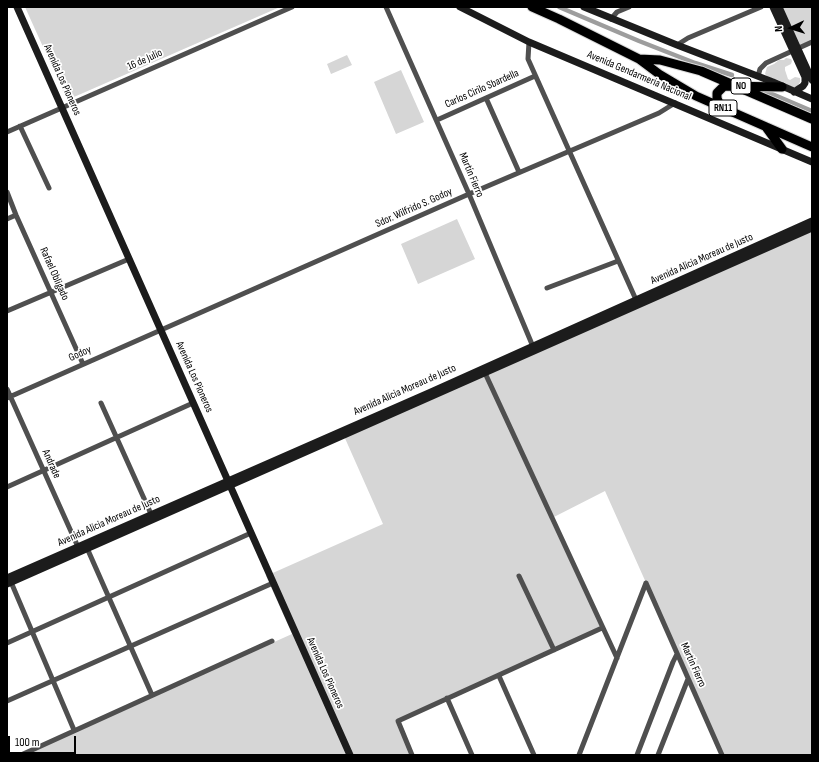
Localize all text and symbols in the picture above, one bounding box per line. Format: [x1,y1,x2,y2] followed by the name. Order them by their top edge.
[771,8,811,48] north arrow
[772,25,785,32] text: N
[40,42,84,118] street label: Avenida Los Pioneros
[125,46,165,74] street label: 16 de Julio
[585,48,693,104] street label: Avenida Gendarmería Nacional
[443,67,521,111] street label: Carlos Cirilo Sbardella
[731,78,751,94] road number: NO
[709,100,737,116] road number: RN11
[456,151,486,199] street label: Martín Fierro
[374,185,454,231] street label: Sdor. Wilfrido S. Godoy
[649,230,755,288] street label: Avenida Alicia Moreau de Justo
[36,245,72,303] street label: Rafael Obligado
[172,339,216,415] street label: Avenida Los Pioneros
[67,343,93,365] street label: Godoy
[352,361,458,419] street label: Avenida Alicia Moreau de Justo
[39,447,63,481] street label: Andrade
[56,492,162,550] street label: Avenida Alicia Moreau de Justo
[303,635,347,711] street label: Avenida Los Pioneros
[677,641,709,689] street label: Martín Fierro
[10,728,78,754] scale bar
[15,735,40,750] text: 100 m

